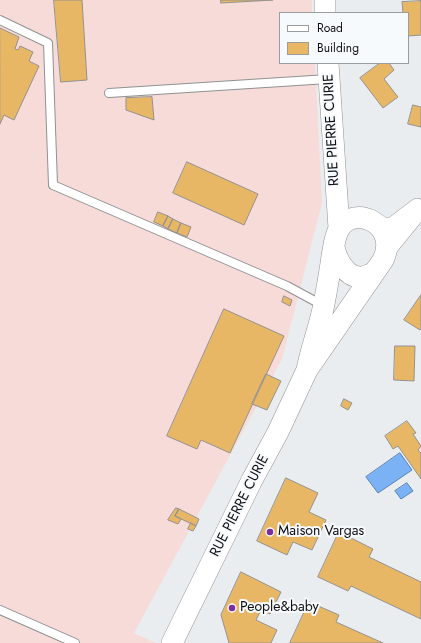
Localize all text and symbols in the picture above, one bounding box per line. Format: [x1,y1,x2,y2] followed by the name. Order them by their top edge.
[279,12,409,64] legend
[317,19,343,37] text: Road
[317,39,359,57] text: Building
[321,74,343,186] street label: RUE PIERRE CURIE
[207,452,273,560] street label: RUE PIERRE CURIE
[278,524,364,540] place label: Maison Vargas
[265,527,275,537] marker: Maison Vargas
[240,600,319,616] place label: People&baby
[227,603,237,613] marker: People&baby

